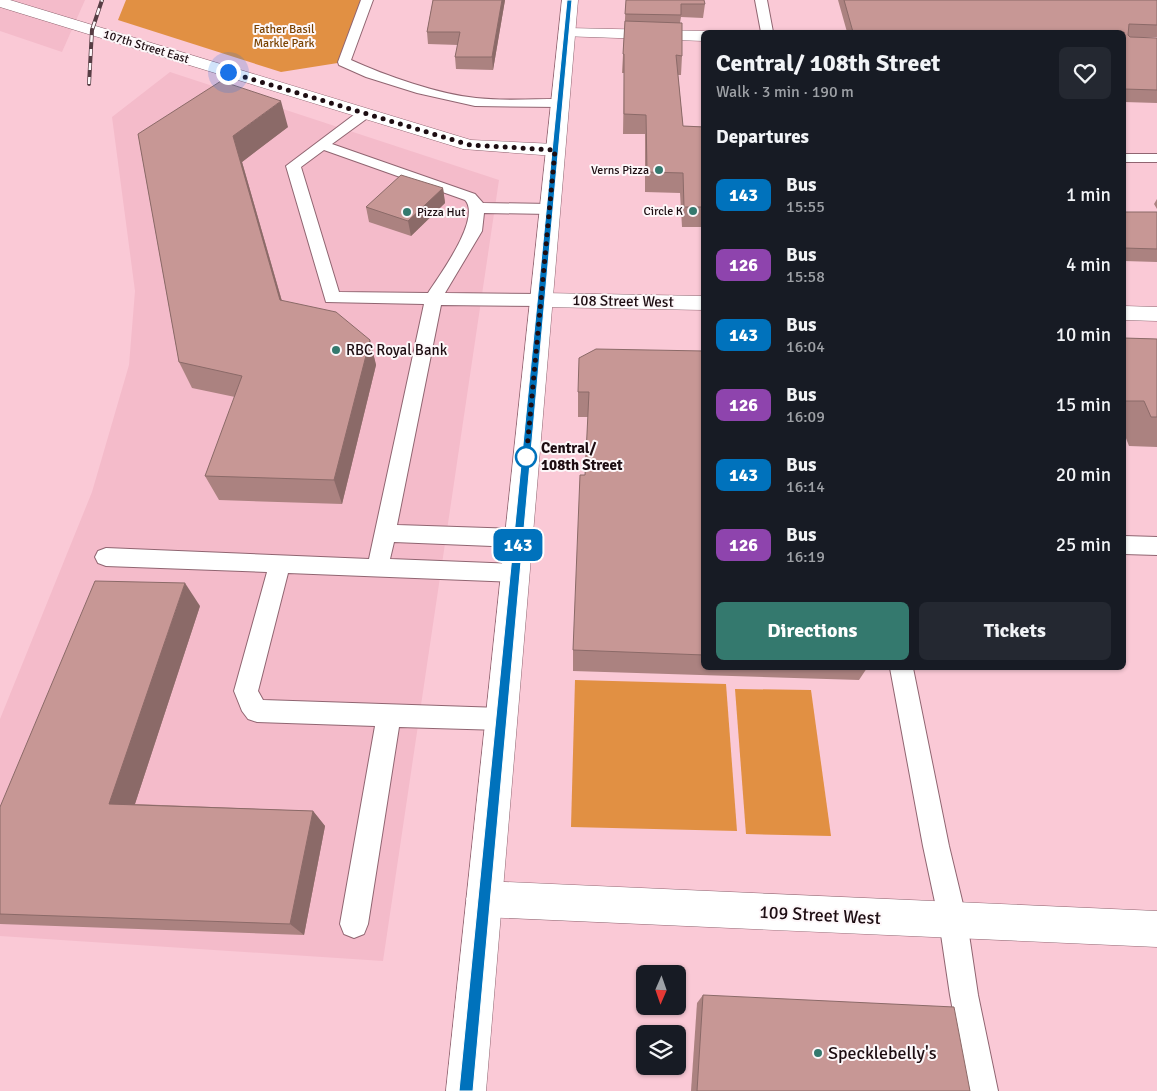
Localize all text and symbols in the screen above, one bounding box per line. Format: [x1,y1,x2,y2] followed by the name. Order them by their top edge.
[253,22,315,51] park label: Father Basil Markle Park
[101,27,191,67] street label: 107th Street East
[1059,47,1111,99] button: heart
[716,48,940,78] text: Central/ 108th Street
[216,60,241,85] your location
[716,82,854,102] text: Walk · 3 min · 190 m
[716,125,809,149] text: Departures
[591,163,649,178] place label: Verns Pizza
[653,164,665,176] marker: Verns Pizza
[786,173,817,197] text: Bus
[1066,183,1111,207] text: 1 min
[729,184,758,206] text: 143
[786,197,825,217] text: 15:55
[643,204,683,219] place label: Circle K
[417,205,465,220] place label: Pizza Hut
[687,205,699,217] marker: Circle K
[401,206,413,218] marker: Pizza Hut
[786,243,817,267] text: Bus
[1066,253,1111,277] text: 4 min
[729,254,758,276] text: 126
[786,267,825,287] text: 15:58
[572,291,674,311] street label: 108 Street West
[786,313,817,337] text: Bus
[1056,323,1111,347] text: 10 min
[729,324,758,346] text: 143
[786,337,825,357] text: 16:04
[346,341,448,359] place label: RBC Royal Bank
[330,344,342,356] marker: RBC Royal Bank
[786,383,817,407] text: Bus
[1056,393,1111,417] text: 15 min
[729,394,758,416] text: 126
[786,407,825,427] text: 16:09
[541,439,623,474] place label: Central/ 108th Street
[515,446,537,468] marker: Central/ 108th Street
[786,453,817,477] text: Bus
[1056,463,1111,487] text: 20 min
[729,464,758,486] text: 143
[786,477,825,497] text: 16:14
[786,523,817,547] text: Bus
[489,529,547,561] line badge: 143
[1056,533,1111,557] text: 25 min
[503,534,533,556] text: 143
[729,534,758,556] text: 126
[786,547,825,567] text: 16:19
[716,602,909,660] button: Directions
[919,602,1111,660] button: Tickets
[759,901,881,929] street label: 109 Street West
[636,965,686,1015] north arrow
[636,965,686,1075] map controls
[636,1025,686,1075] button: layers
[828,1042,937,1064] place label: Specklebelly's
[812,1047,824,1059] marker: Specklebelly's

